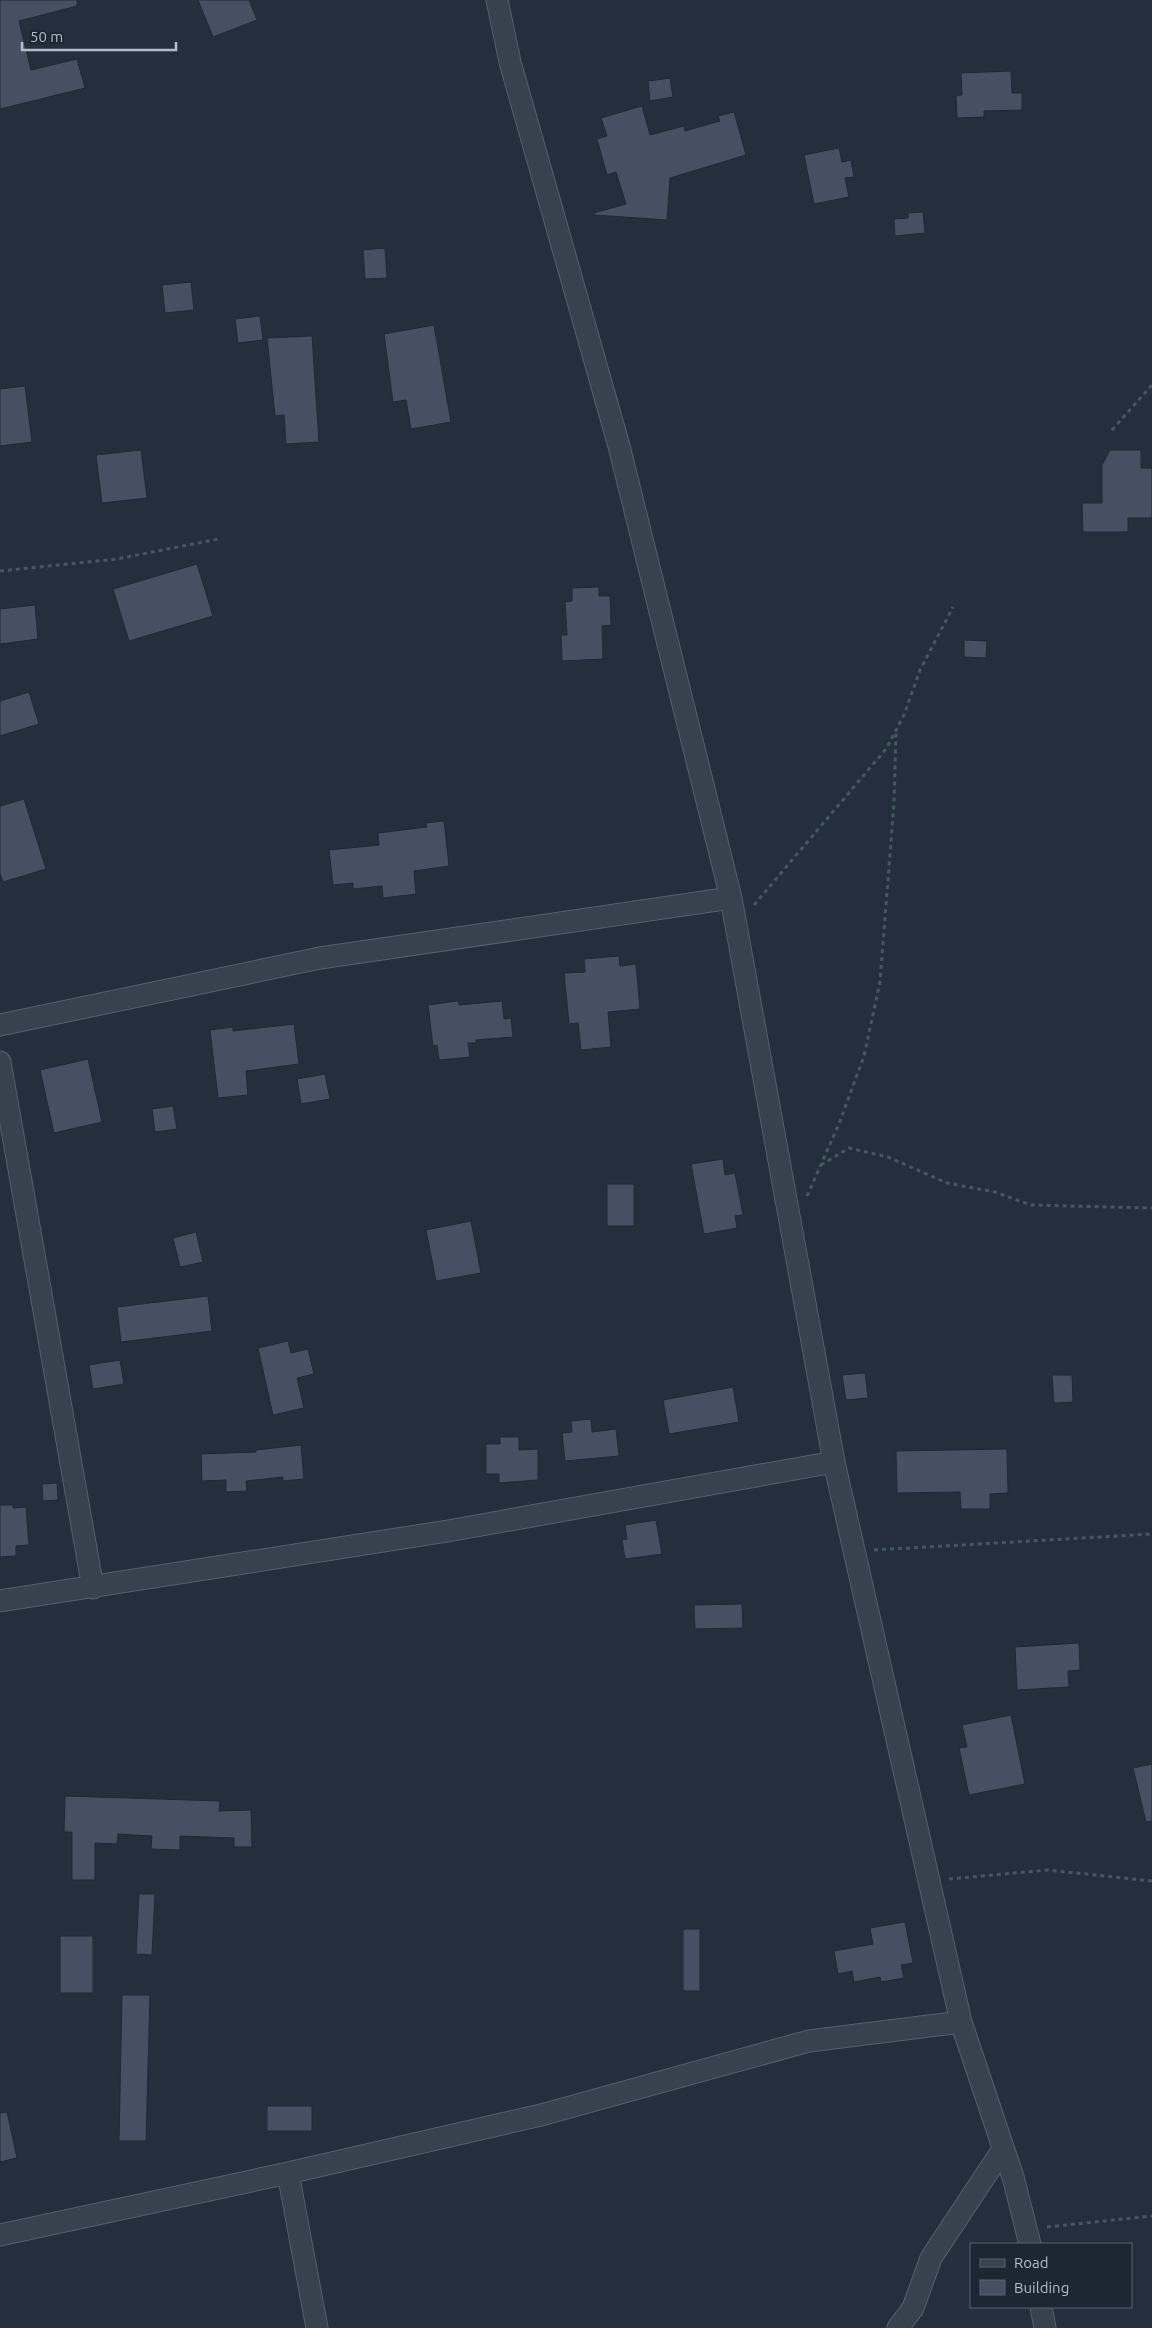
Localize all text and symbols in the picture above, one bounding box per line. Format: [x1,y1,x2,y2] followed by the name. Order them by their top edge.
[22,20,176,52] scale bar
[30,28,63,45] text: 50 m
[970,2243,1132,2308] legend
[1014,2254,1049,2271] text: Road
[1014,2279,1069,2296] text: Building

